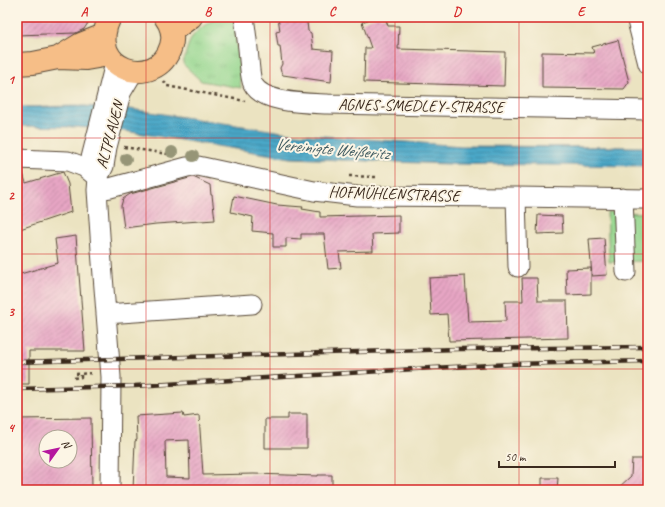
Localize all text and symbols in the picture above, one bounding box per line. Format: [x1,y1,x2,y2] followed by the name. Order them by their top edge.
[81,4,89,20] text: A
[205,4,213,20] text: B
[329,4,337,20] text: C
[453,4,462,20] text: D
[578,4,587,20] text: E
[8,72,16,88] text: 1
[338,95,506,117] street label: AGNES-SMEDLEY-STRASSE
[91,96,129,171] street label: ALTPLAUEN
[274,134,392,165] water label: Vereinigte Weißeritz
[328,182,462,206] street label: HOFMÜHLENSTRASSE
[8,188,15,204] text: 2
[8,304,15,320] text: 3
[8,420,16,436] text: 4
[38,429,78,469] north arrow
[59,437,75,452] text: N
[499,443,615,469] scale bar
[505,449,527,465] text: 50 m

